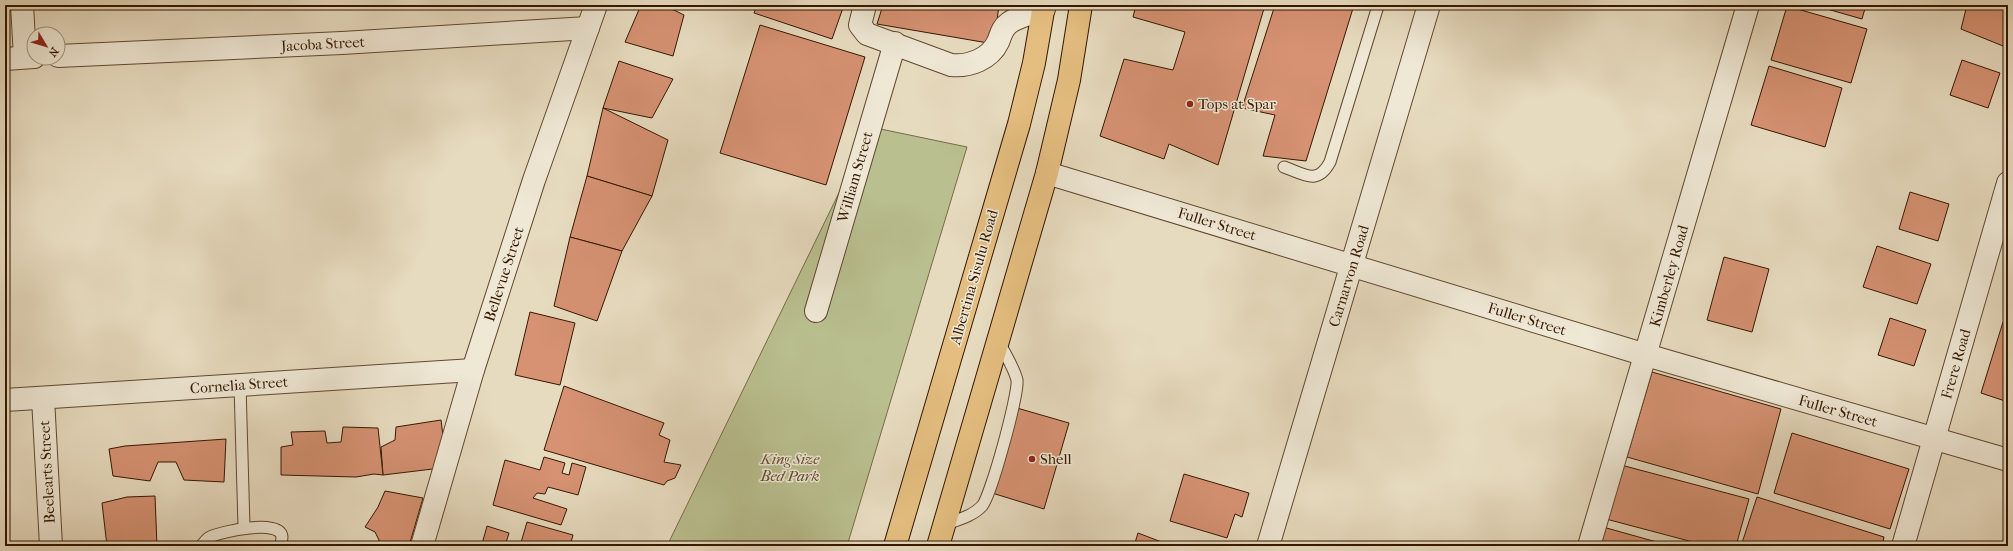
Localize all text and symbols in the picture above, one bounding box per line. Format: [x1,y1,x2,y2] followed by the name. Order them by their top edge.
[26,26,66,66] north arrow
[280,33,366,55] street label: Jacoba Street
[45,45,61,60] text: N
[1198,95,1277,113] place label: Tops at Spar
[1185,99,1195,109] marker: Tops at Spar
[833,129,877,226] street label: William Street
[1175,204,1259,245] street label: Fuller Street
[946,207,1002,347] street label: Albertina Sisulu Road
[1325,222,1373,329] street label: Carnarvon Road
[1646,222,1692,329] street label: Kimberley Road
[480,224,528,324] street label: Bellevue Street
[1485,299,1569,340] street label: Fuller Street
[1937,326,1975,401] street label: Frere Road
[189,373,289,397] street label: Cornelia Street
[1796,391,1880,431] street label: Fuller Street
[35,419,59,524] street label: Beelearts Street
[760,450,820,485] park label: King Size Bed Park
[1040,450,1072,468] place label: Shell
[1027,454,1037,464] marker: Shell

